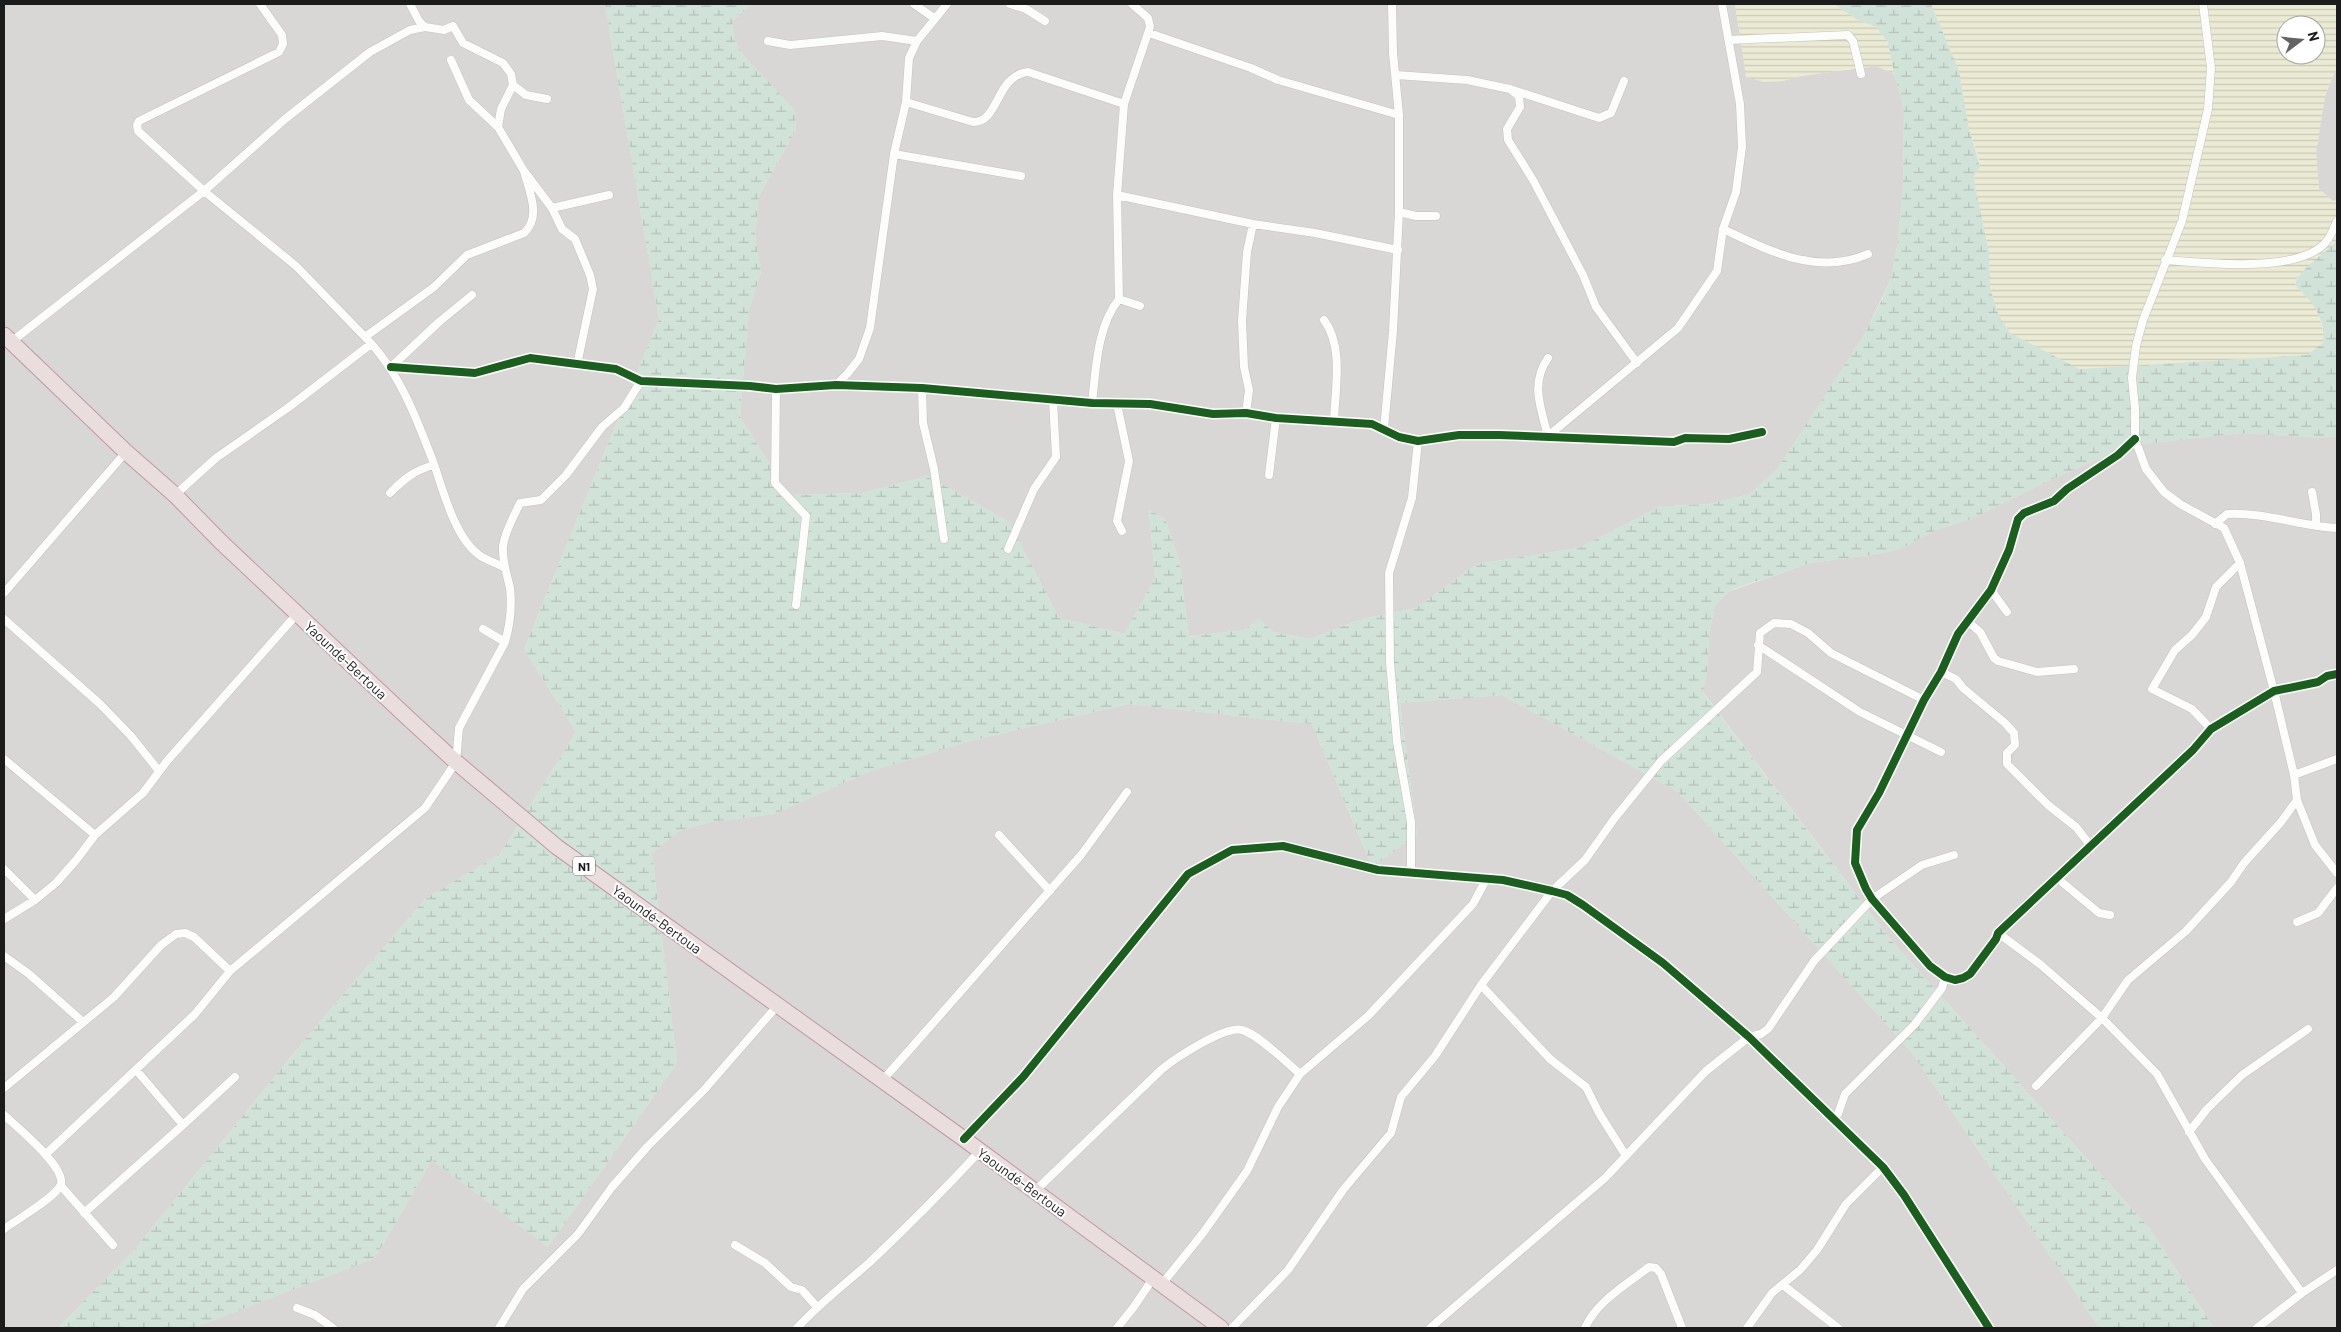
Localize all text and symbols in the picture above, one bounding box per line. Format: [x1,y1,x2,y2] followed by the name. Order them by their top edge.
[2276,15,2326,65] north arrow
[2305,29,2323,43] text: N
[301,618,391,702] street label: Yaoundé-Bertoua
[573,856,595,876] road number: N1
[609,881,705,957] street label: Yaoundé-Bertoua
[974,1144,1070,1220] street label: Yaoundé-Bertoua

